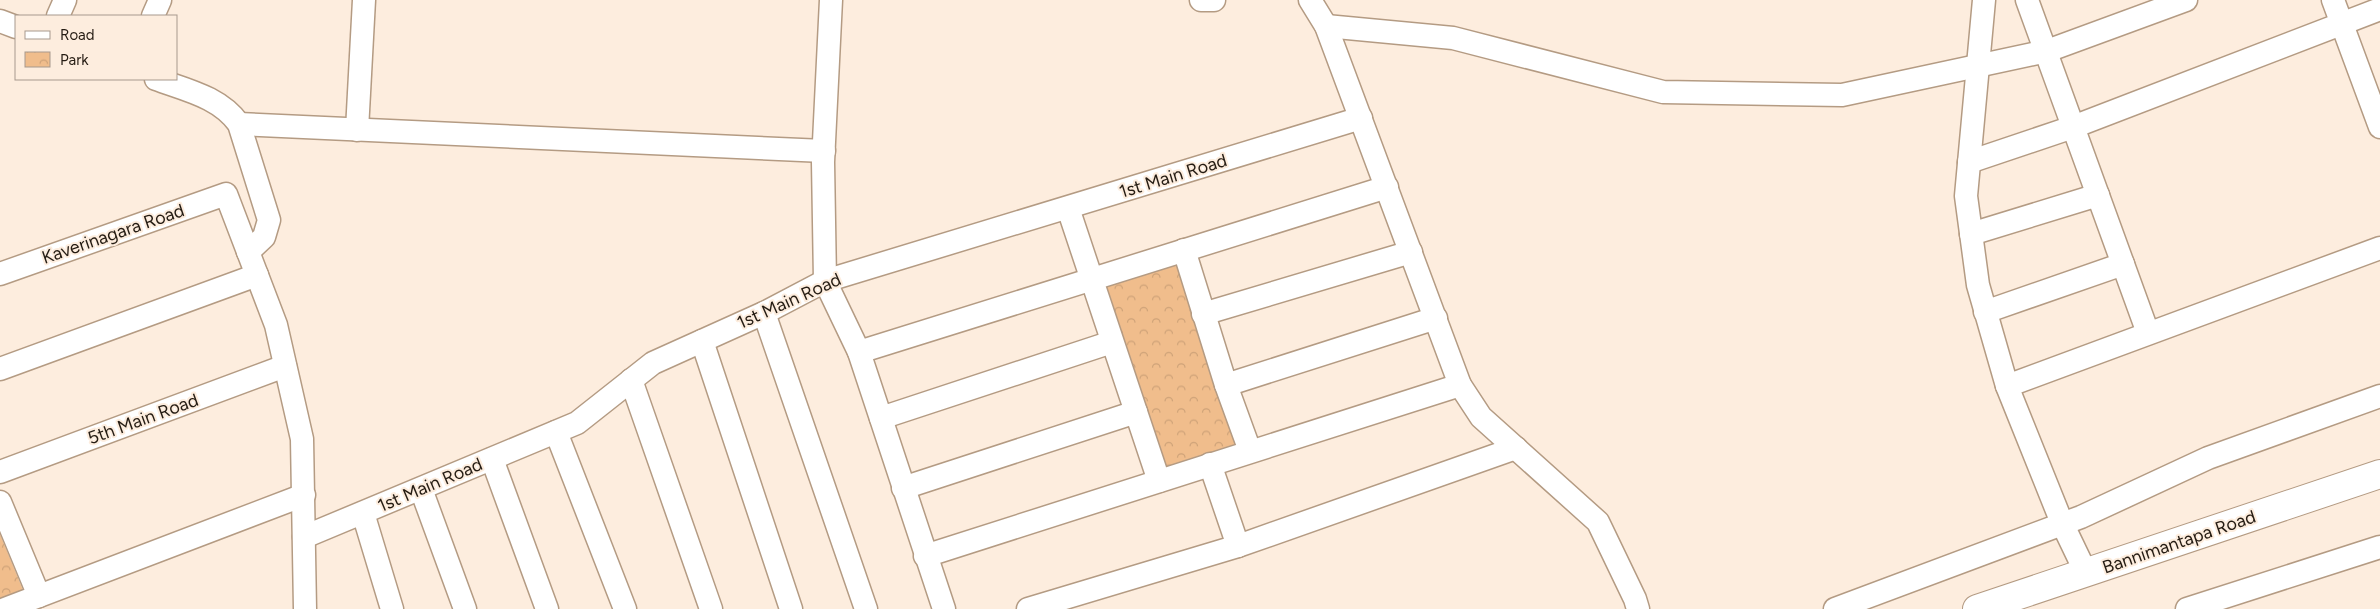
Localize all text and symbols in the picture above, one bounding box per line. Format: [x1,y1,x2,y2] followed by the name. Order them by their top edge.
[15,15,178,80] legend
[60,26,95,44] text: Road
[60,51,89,69] text: Park
[1116,149,1230,203] street label: 1st Main Road
[39,199,187,269] street label: Kaverinagara Road
[734,268,844,334] street label: 1st Main Road
[85,389,201,449] street label: 5th Main Road
[374,453,486,517] street label: 1st Main Road
[2099,505,2259,579] street label: Bannimantapa Road

